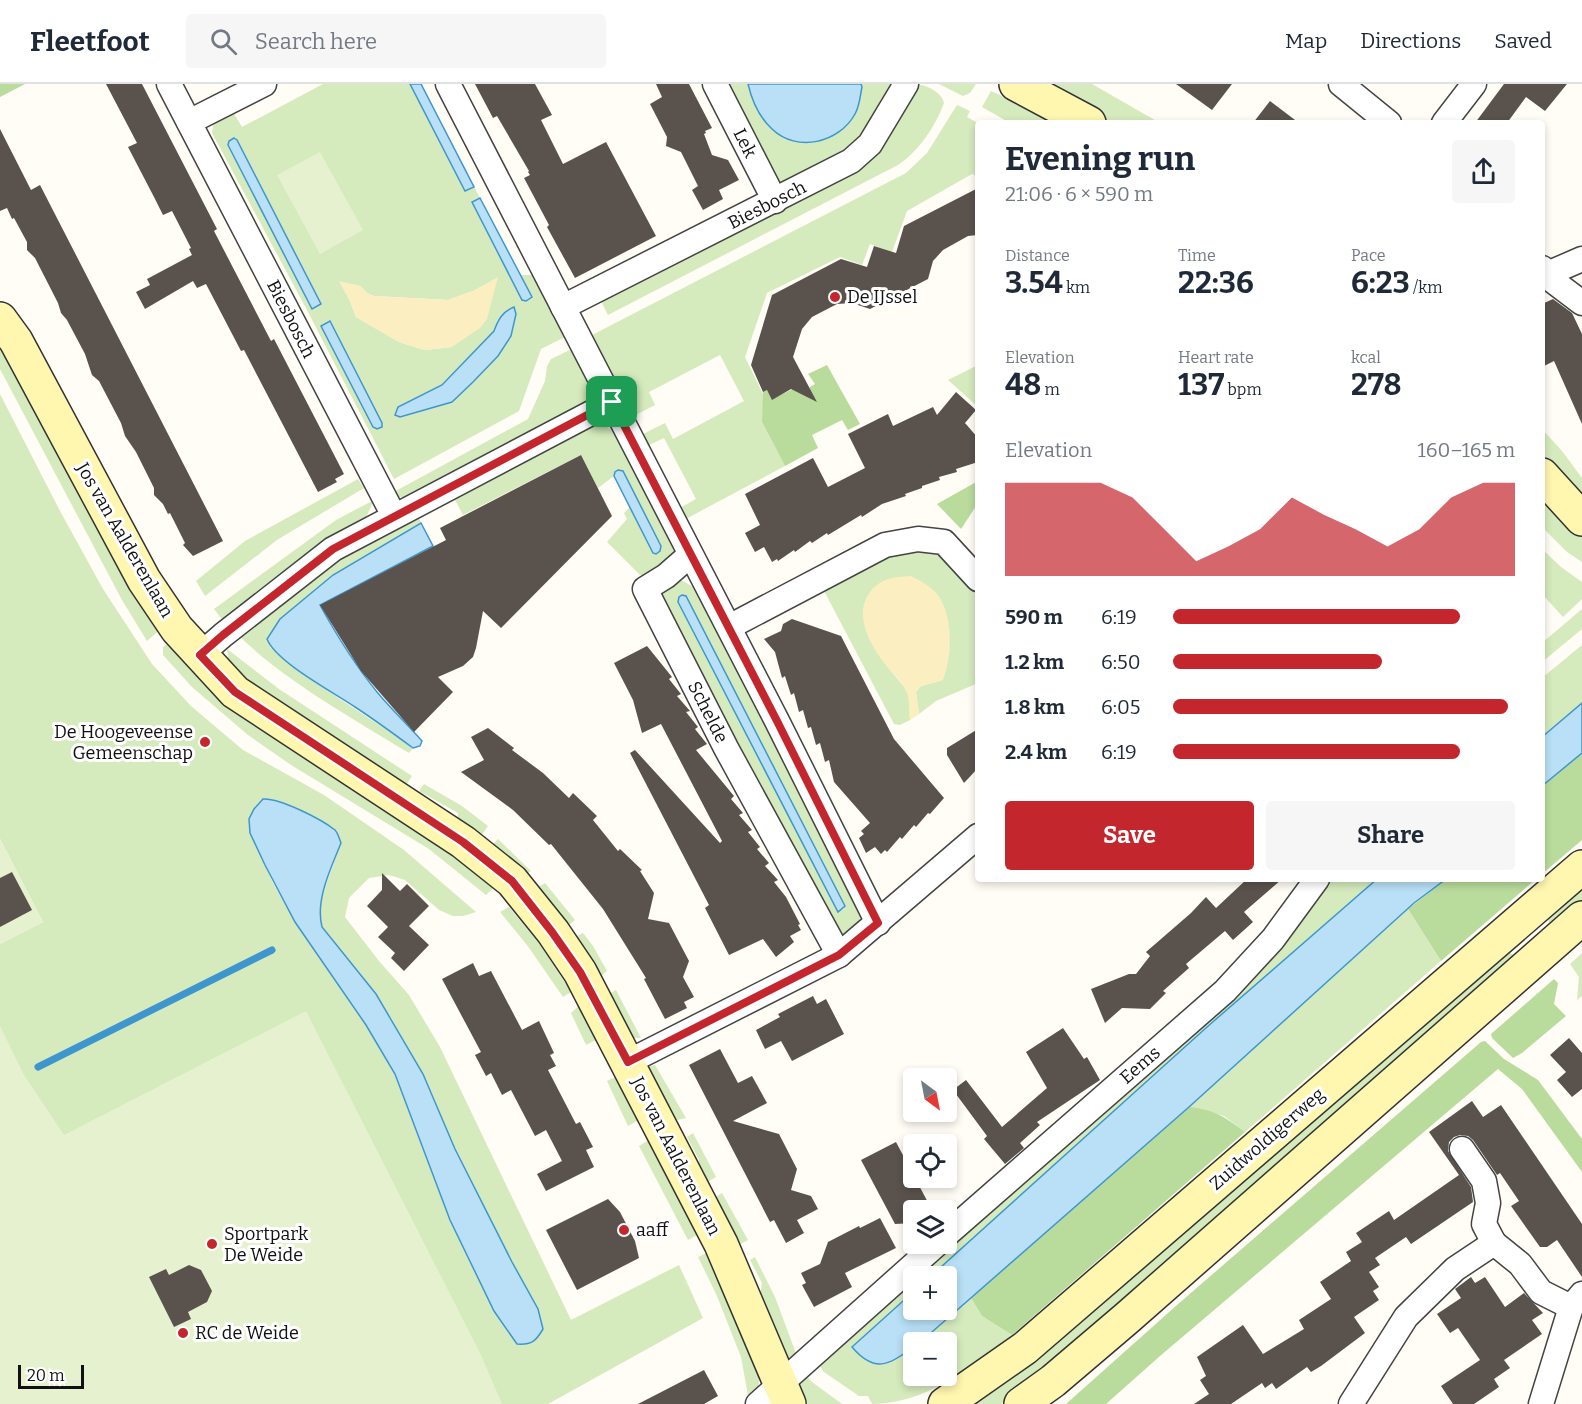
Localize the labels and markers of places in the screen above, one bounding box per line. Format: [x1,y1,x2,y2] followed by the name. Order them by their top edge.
[847,286,917,308] place label: De IJssel
[828,290,842,304] marker: De IJssel
[586,376,637,427] pin
[54,721,193,764] place label: De Hoogeveense Gemeenschap
[198,735,212,749] marker: De Hoogeveense Gemeenschap
[636,1219,670,1241] place label: aaff
[224,1223,309,1266] place label: Sportpark De Weide
[617,1223,631,1237] marker: aaff
[205,1237,219,1251] marker: Sportpark De Weide
[195,1322,299,1344] place label: RC de Weide
[176,1326,190,1340] marker: RC de Weide

